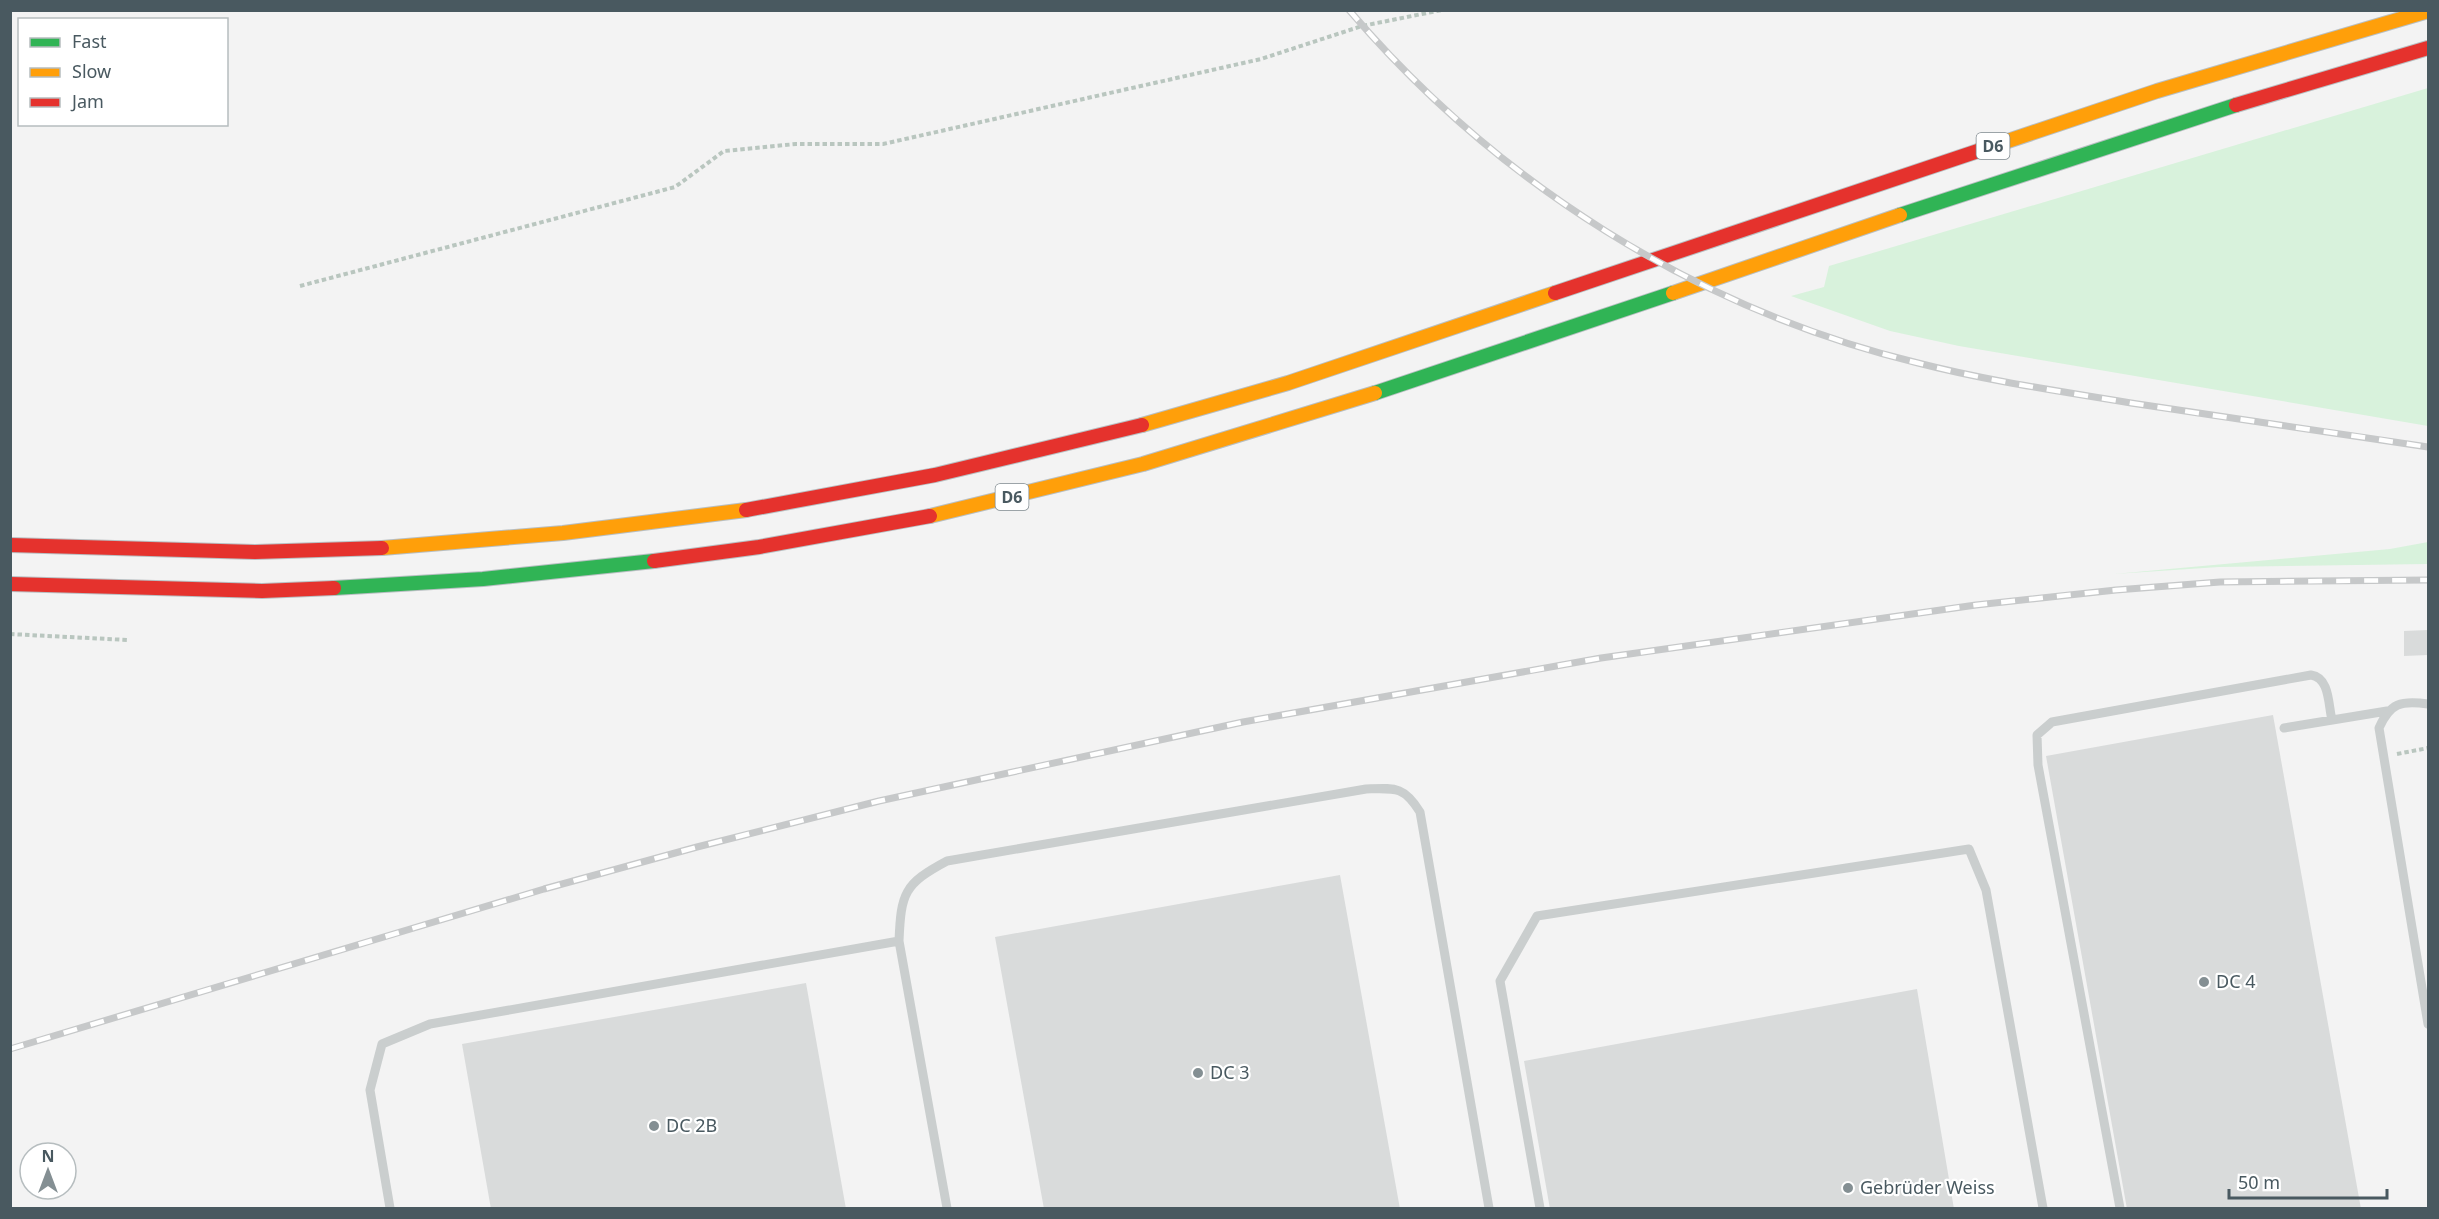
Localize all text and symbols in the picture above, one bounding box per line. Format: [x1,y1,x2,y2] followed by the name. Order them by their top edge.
[18,18,228,126] legend
[72,29,107,53] text: Fast
[72,59,111,83] text: Slow
[70,89,104,113] text: Jam
[1976,133,2010,159] road number: D6
[996,484,1028,510] road number: D6
[2216,969,2256,993] place label: DC 4
[2197,975,2211,989] marker: DC 4
[1210,1060,1250,1084] place label: DC 3
[1191,1066,1205,1080] marker: DC 3
[666,1113,717,1137] place label: DC 2B
[647,1119,661,1133] marker: DC 2B
[18,1141,78,1201] north arrow
[41,1145,55,1167] text: N
[2229,1162,2386,1200] scale bar
[2238,1170,2280,1194] text: 50 m
[1860,1175,1995,1199] place label: Gebrüder Weiss
[1841,1181,1855,1195] marker: Gebrüder Weiss

